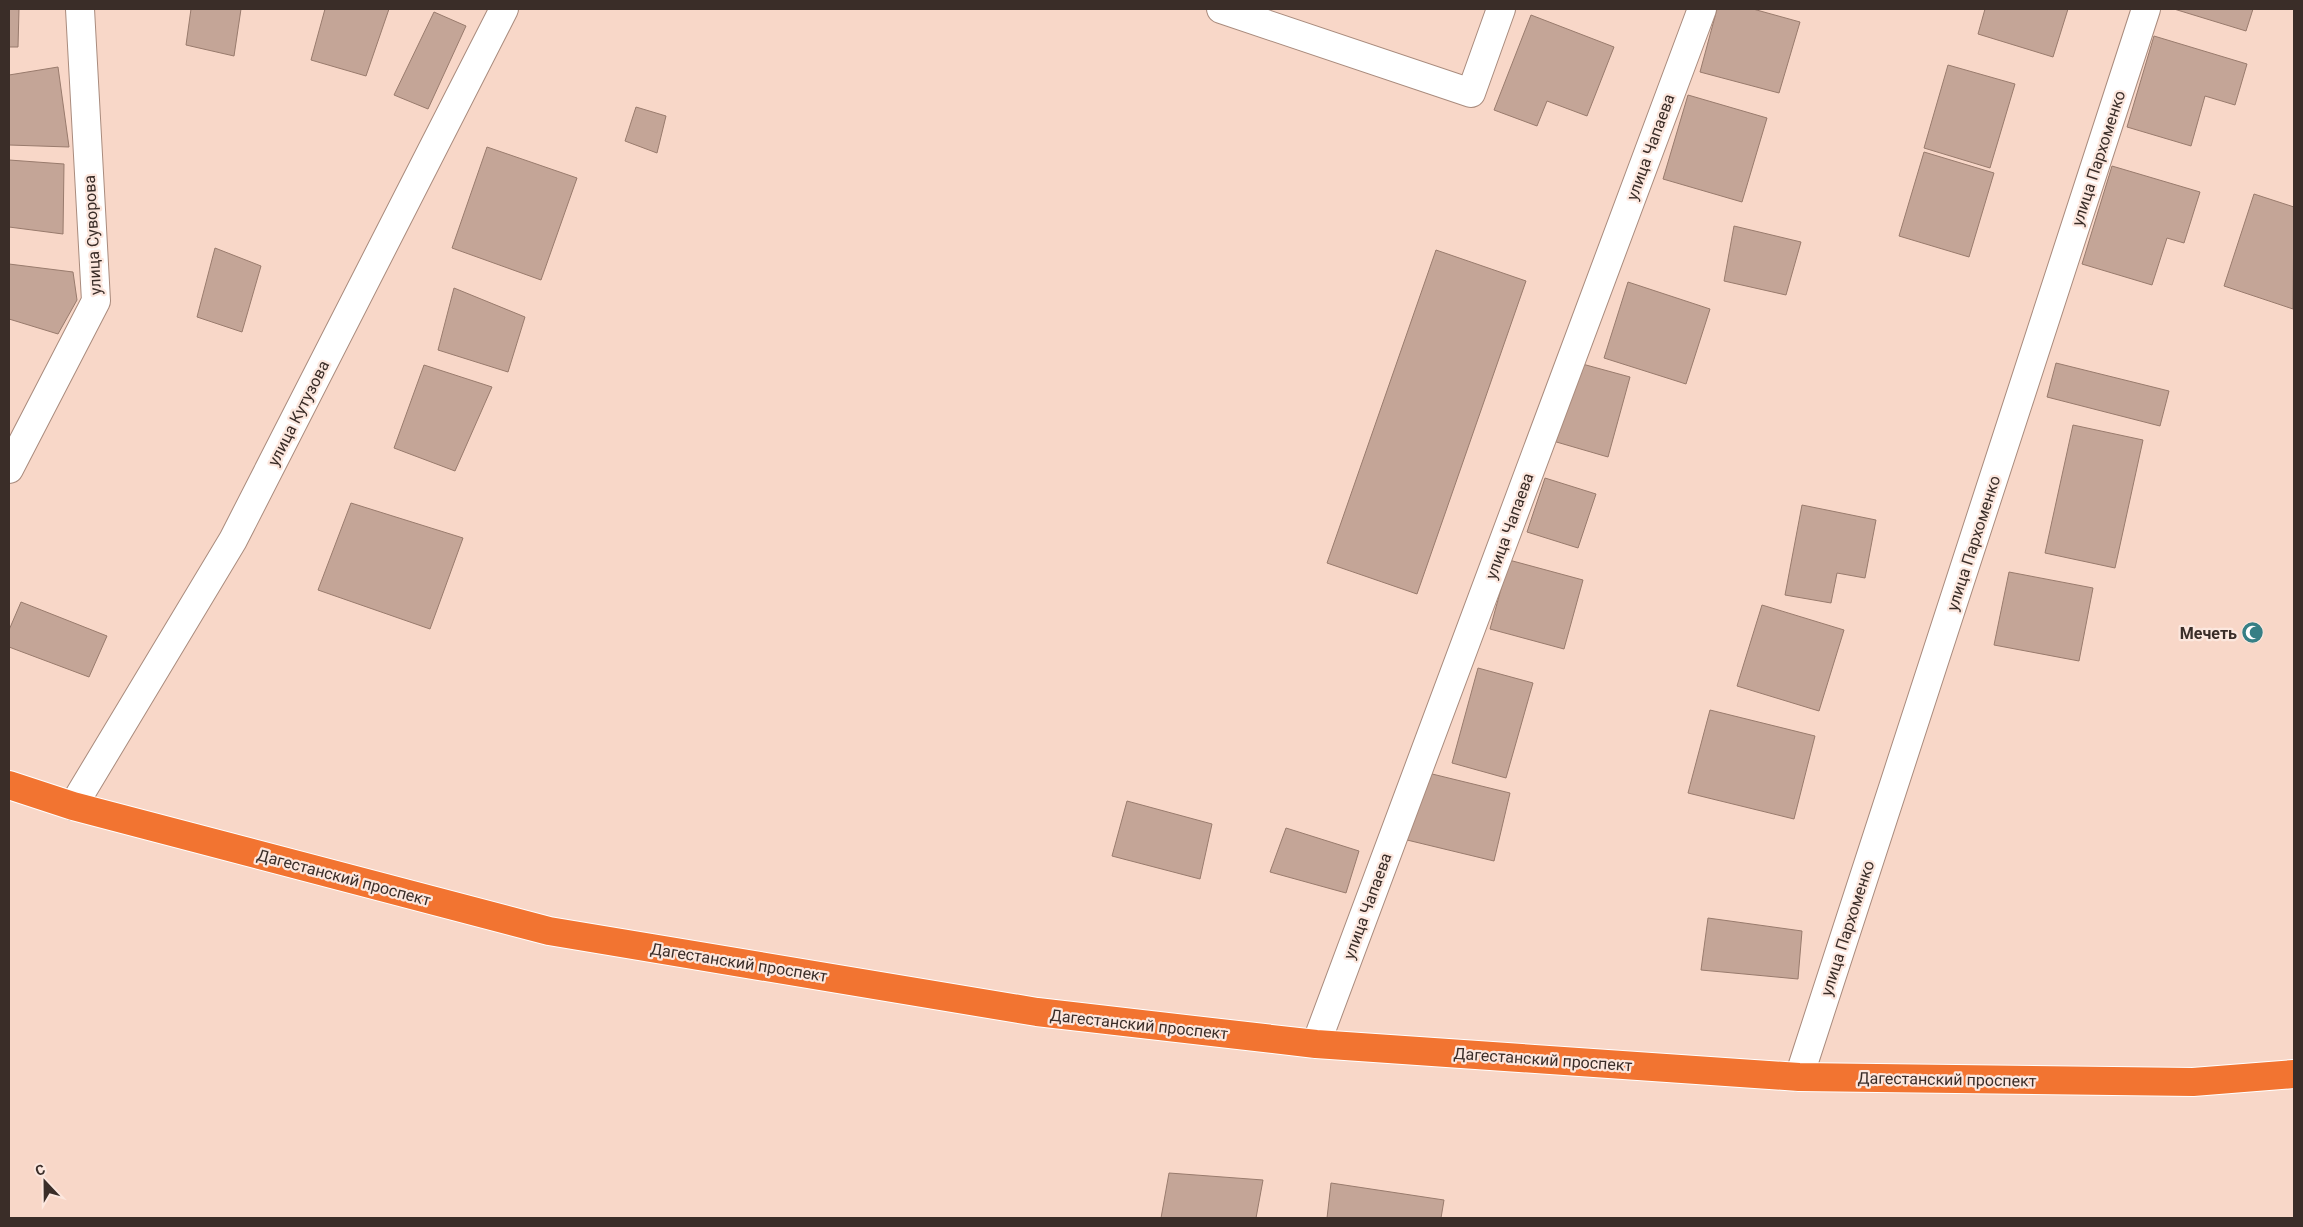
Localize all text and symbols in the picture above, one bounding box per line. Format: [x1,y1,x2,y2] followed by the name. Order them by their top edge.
[2068,88,2129,228] street label: улица Пархоменко
[1622,91,1679,203] street label: улица Чапаева
[80,175,105,295] street label: улица Суворова
[264,357,333,469] street label: улица Кутузова
[1481,470,1538,582] street label: улица Чапаева
[1943,473,2004,613] street label: улица Пархоменко
[2241,621,2265,645] mosque icon: Мечеть
[2180,624,2237,643] place label: Мечеть
[255,845,433,910] street label: Дагестанский проспект
[1339,850,1396,962] street label: улица Чапаева
[1817,858,1878,998] street label: улица Пархоменко
[649,939,829,986] street label: Дагестанский проспект
[1049,1006,1229,1043] street label: Дагестанский проспект
[1453,1044,1633,1075] street label: Дагестанский проспект
[1857,1068,2037,1091] street label: Дагестанский проспект
[20,1157,70,1207] north arrow
[33,1161,47,1179] text: С

